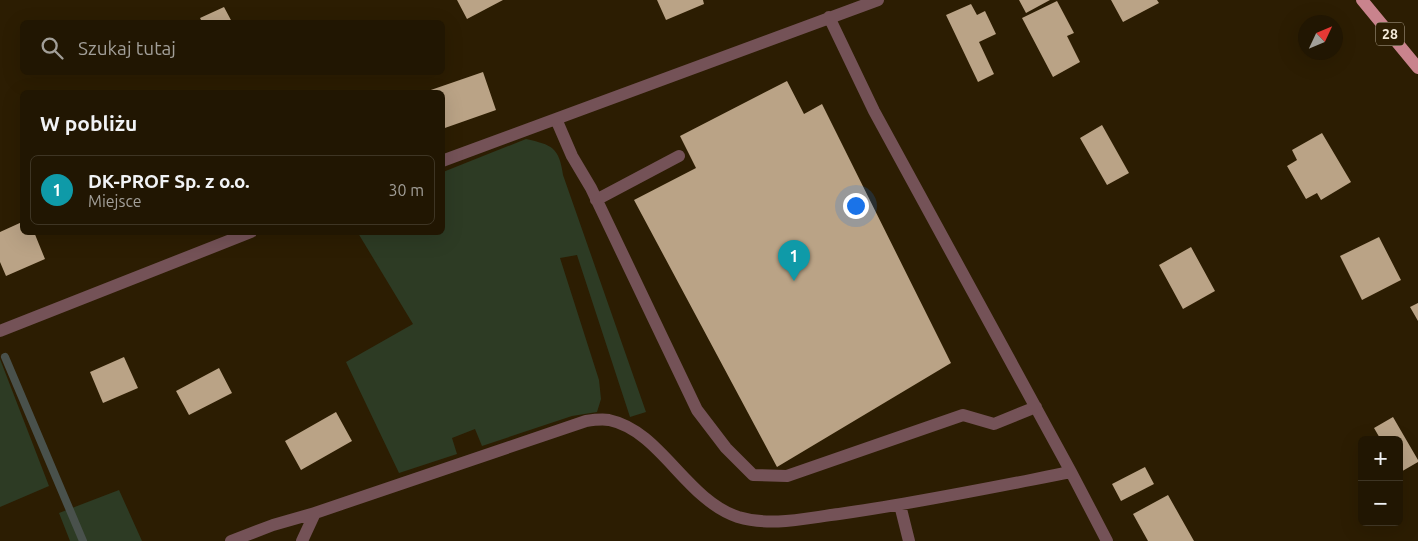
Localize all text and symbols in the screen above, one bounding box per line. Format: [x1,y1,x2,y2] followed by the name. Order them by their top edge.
[1298,15,1343,60] north arrow
[20,20,445,75] search box
[1376,22,1404,46] road number: 28
[38,34,66,62] icon: search
[78,37,176,59] text: Szukaj tutaj
[40,111,137,135] text: W pobliżu
[88,170,250,192] text: DK-PROF Sp. z o.o.
[52,181,62,199] text: 1
[388,181,424,199] text: 30 m
[88,192,142,210] text: Miejsce
[843,193,869,219] your location
[778,240,810,281] pin: 1
[1358,436,1403,526] map controls
[1358,436,1403,481] button: +
[1358,481,1403,526] button: −

